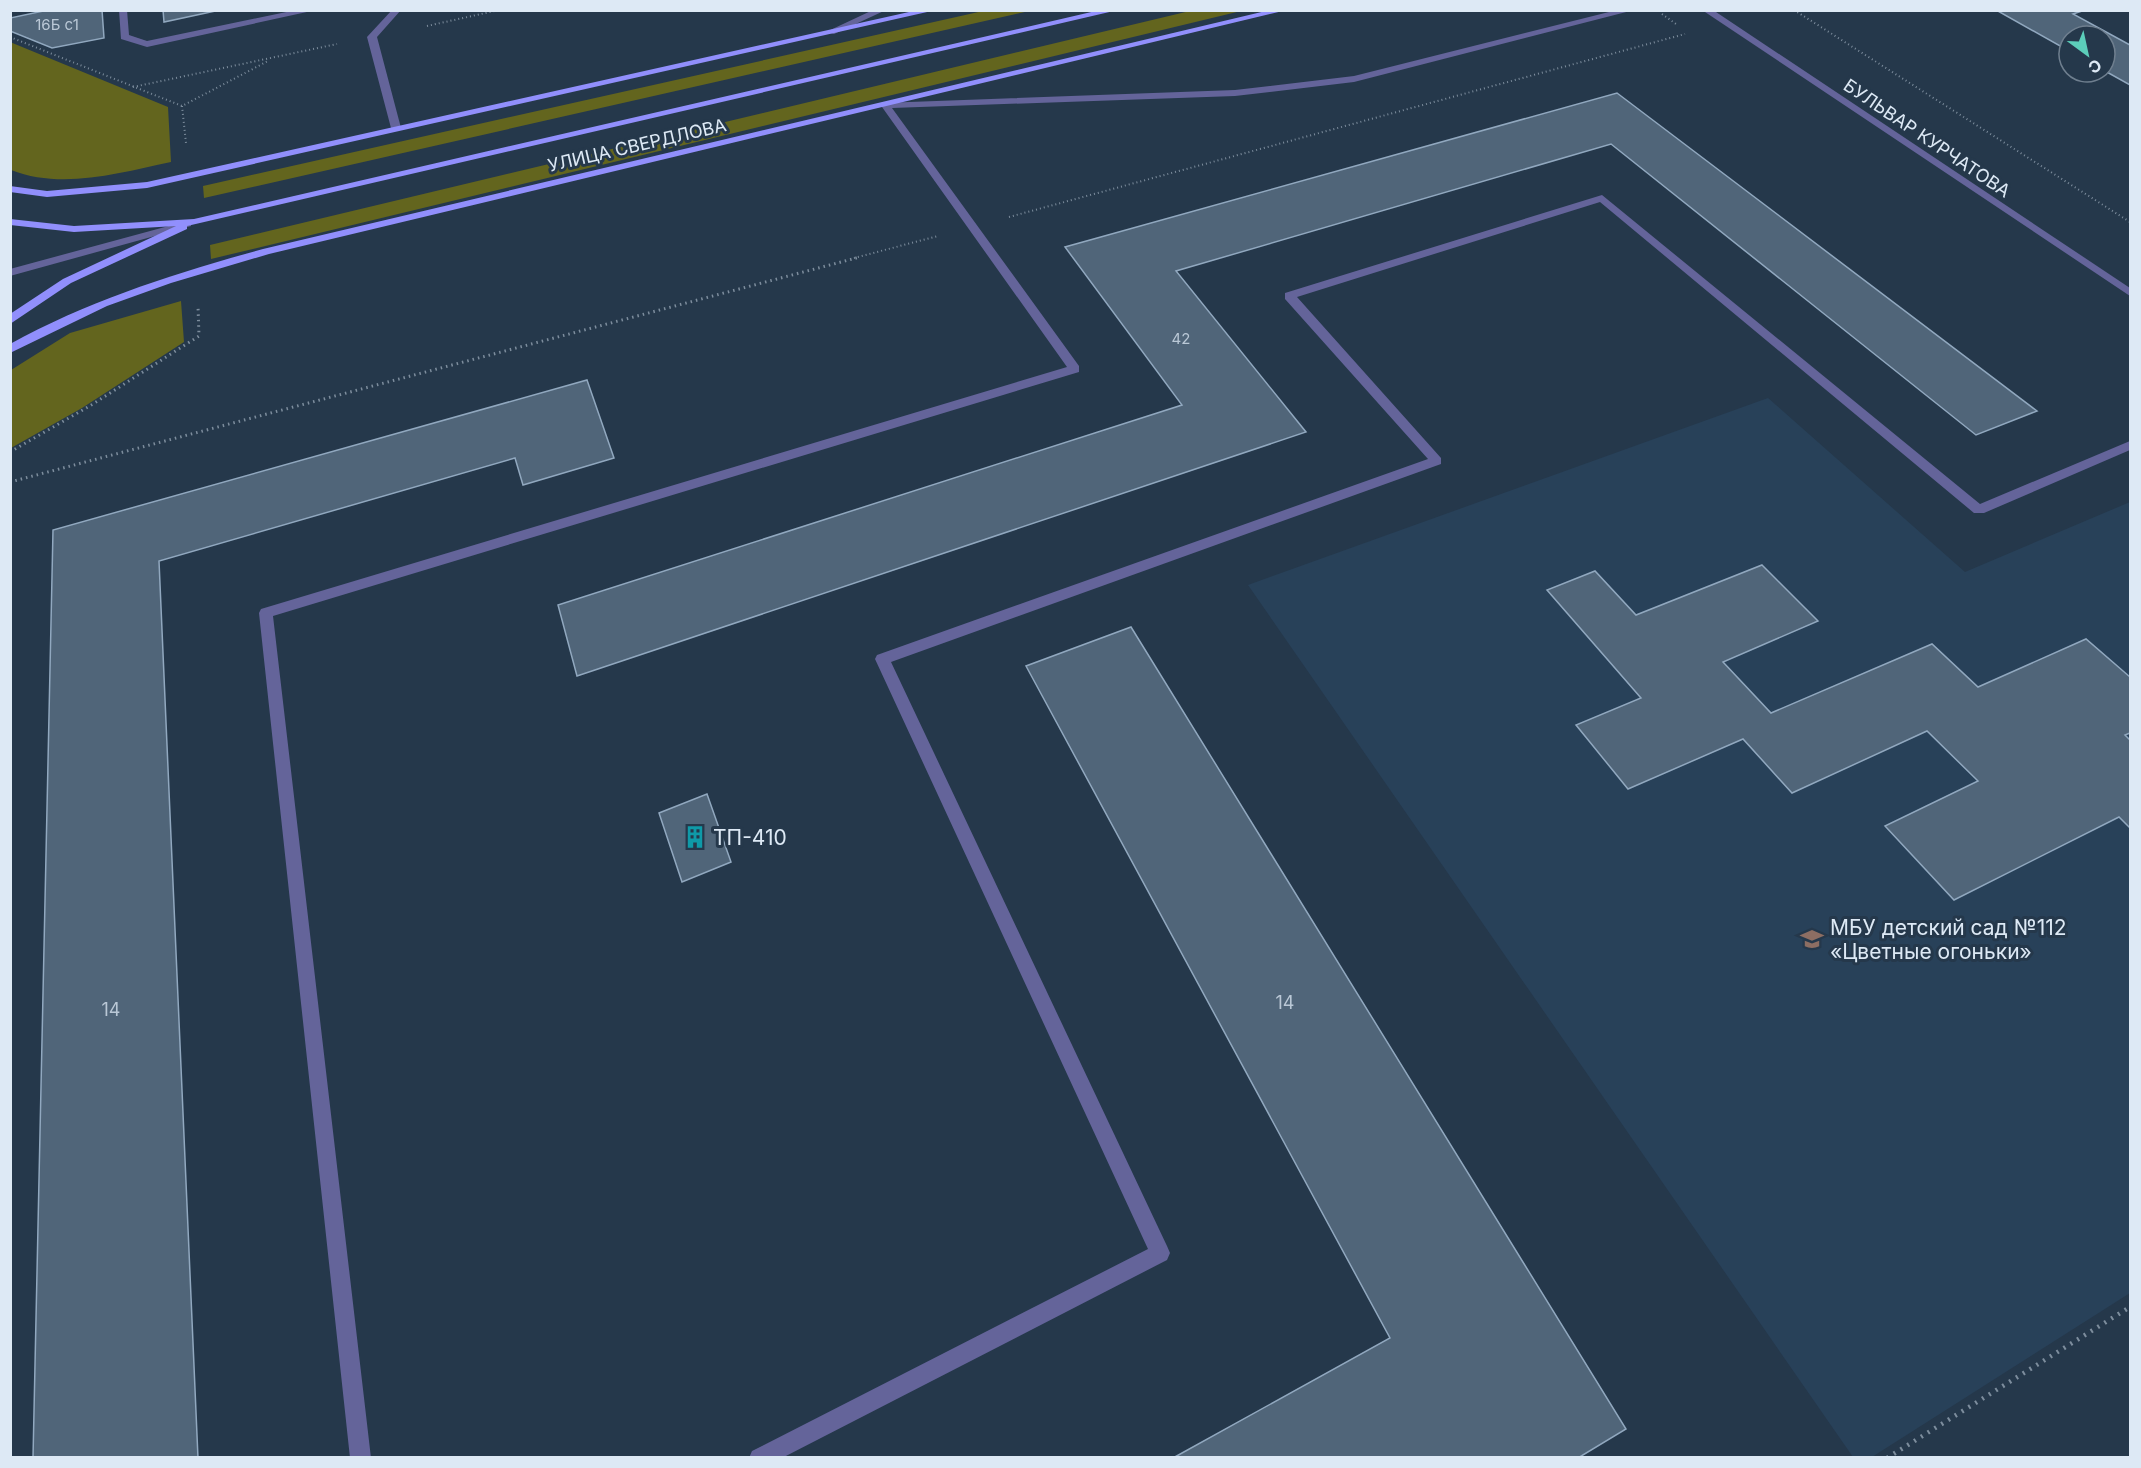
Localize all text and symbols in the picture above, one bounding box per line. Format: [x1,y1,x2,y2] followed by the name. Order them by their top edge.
[35,15,79,34] house number: 16Б с1
[2057,24,2117,84] north arrow
[2085,55,2106,78] text: С
[1840,74,2014,202] street label: БУЛЬВАР КУРЧАТОВА
[546,114,728,176] street label: УЛИЦА СВЕРДЛОВА
[1172,329,1190,348] house number: 42
[682,824,708,850] building icon: ТП-410
[713,825,787,850] place label: ТП-410
[1830,915,2067,964] place label: МБУ детский сад №112 «Цветные огоньки»
[1799,926,1825,952] school or university icon: МБУ детский сад №112 «Цветные огоньки»
[1276,992,1294,1013] house number: 14
[102,999,120,1020] house number: 14

